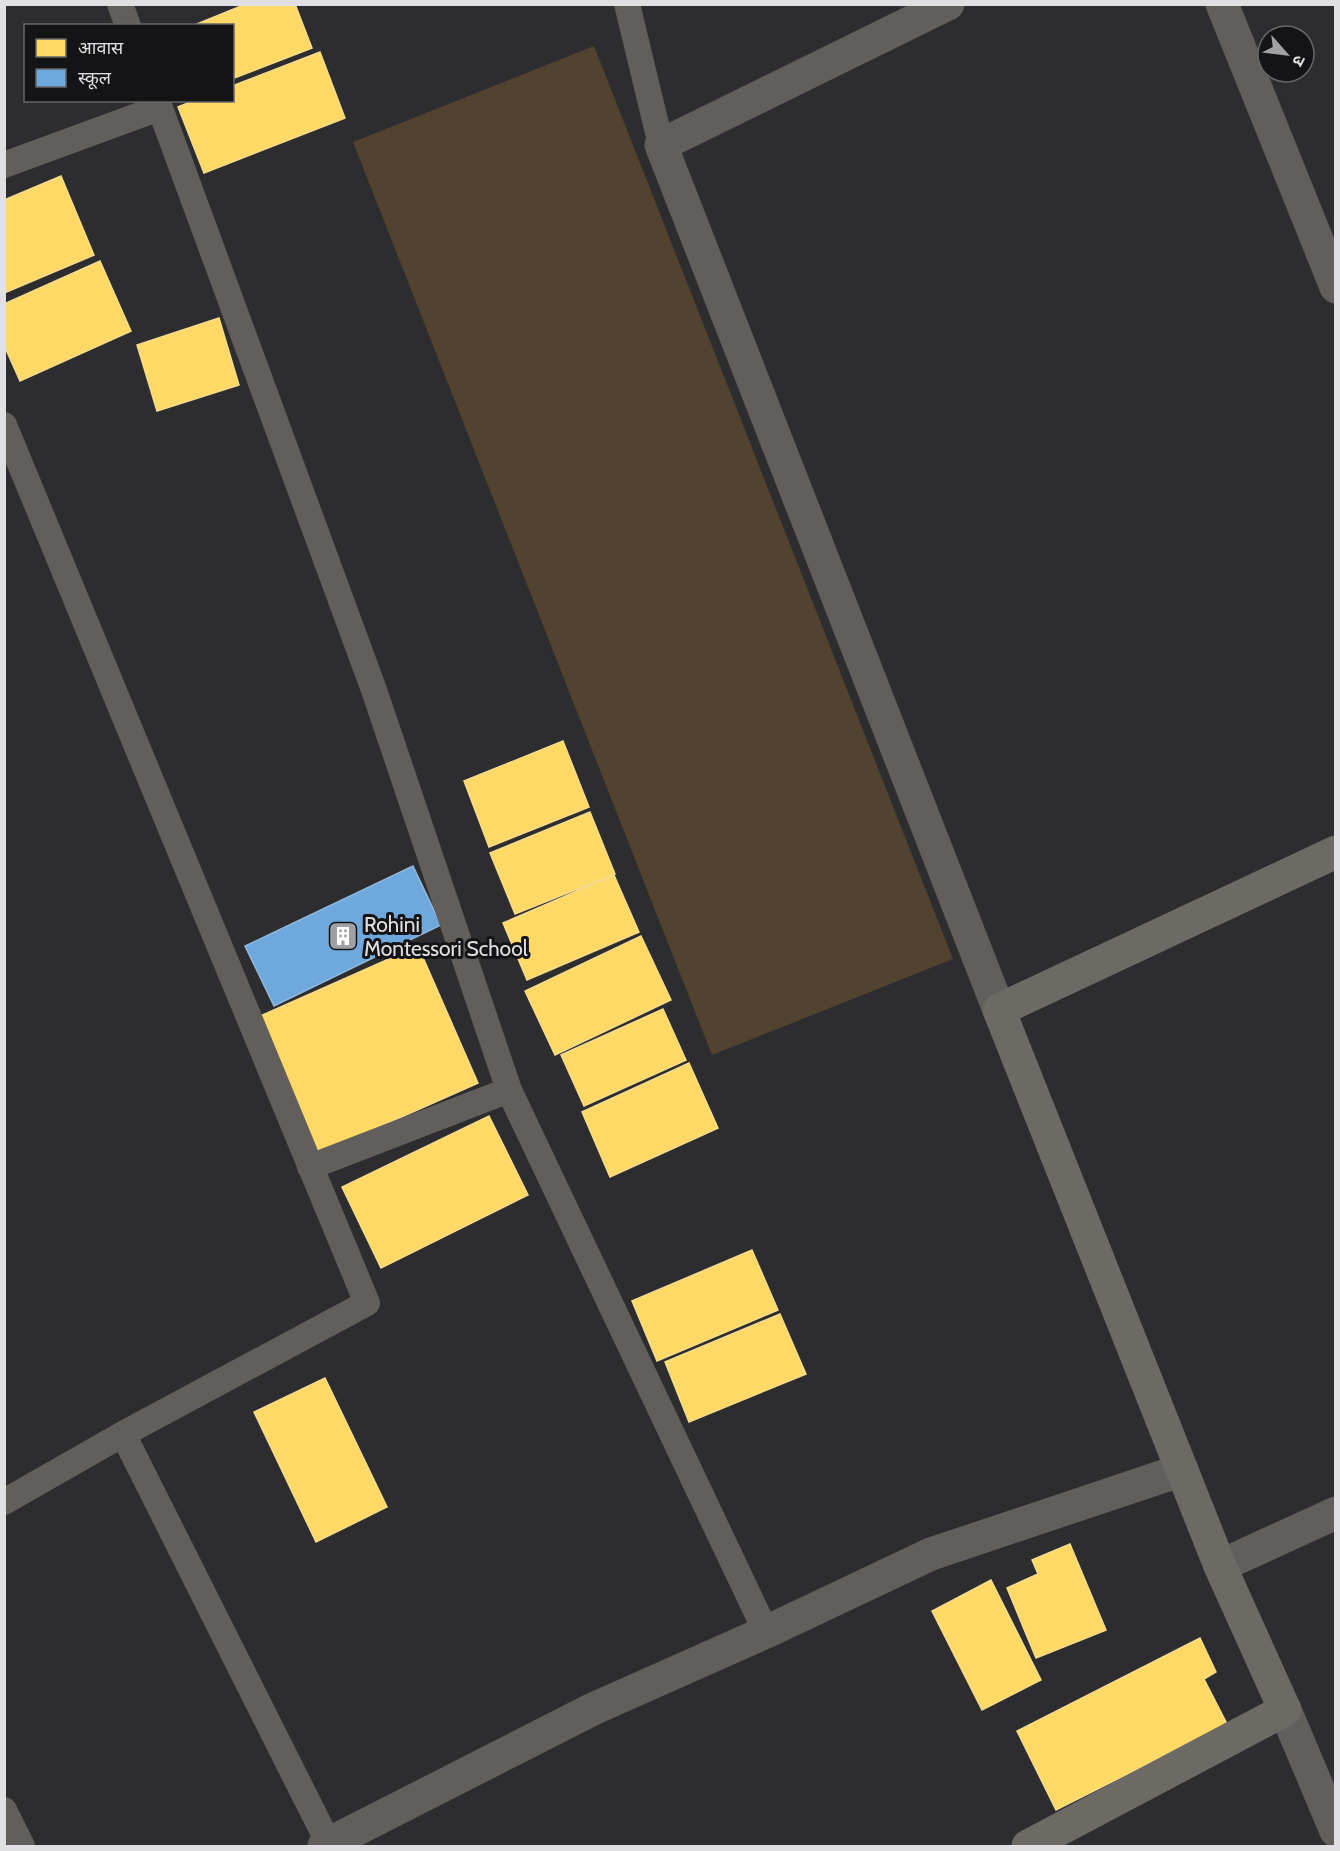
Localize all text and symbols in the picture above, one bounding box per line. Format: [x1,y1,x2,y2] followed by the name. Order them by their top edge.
[24,24,234,102] legend
[1256,24,1316,84] north arrow
[78,37,124,59] text: आवास
[1288,52,1309,70] text: उ
[78,67,112,90] text: स्कूल
[364,912,528,961] place label: Rohini Montessori School
[327,920,359,952] building icon: Rohini Montessori School

